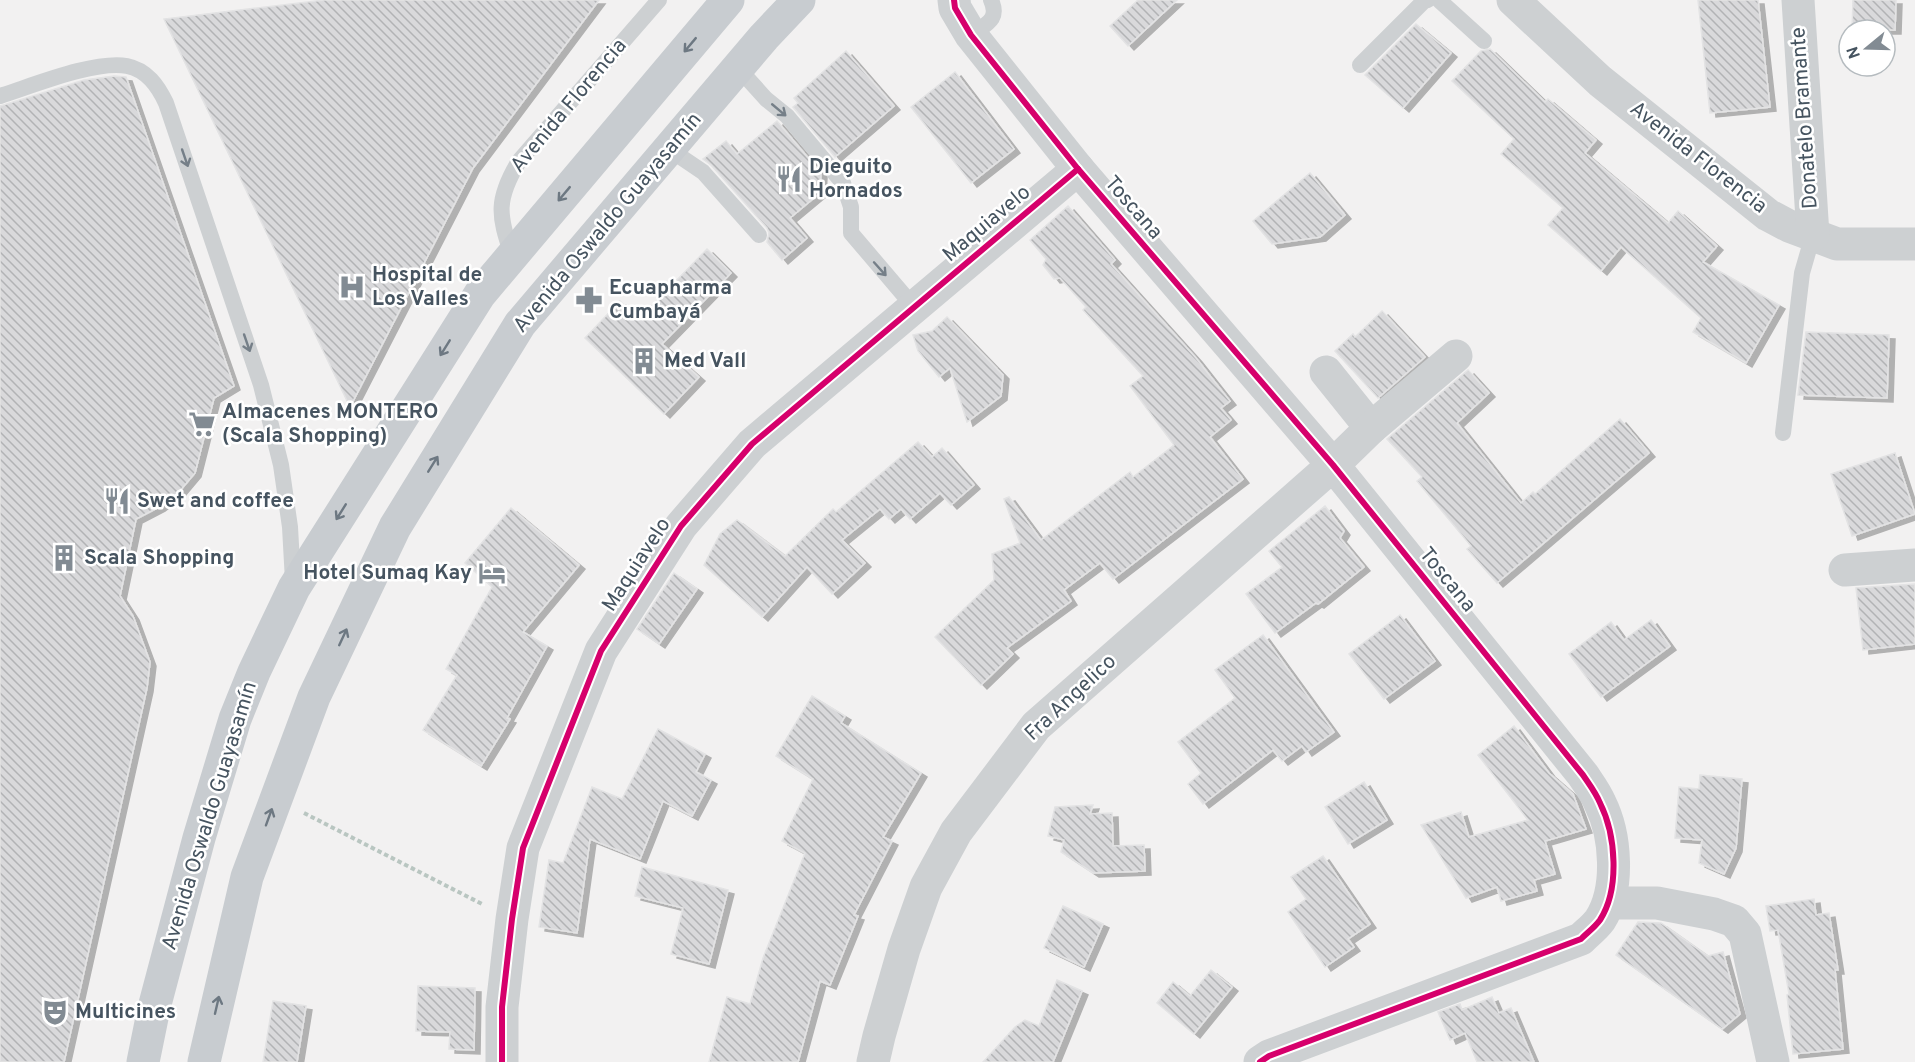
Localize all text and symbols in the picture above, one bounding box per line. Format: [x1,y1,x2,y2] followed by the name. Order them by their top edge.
[1837,18,1897,78] north arrow
[1785,26,1825,210] street label: Donatelo Bramante
[505,33,633,179] street label: Avenida Florencia
[683,37,697,52] one-way arrow
[1843,44,1866,61] text: N
[1624,96,1772,220] street label: Avenida Florencia
[771,103,786,117] one-way arrow
[508,107,708,339] street label: Avenida Oswaldo Guayasamín
[180,148,191,167] one-way arrow
[809,154,903,205] place label: Dieguito Hornados
[774,164,804,194] restaurant icon: Dieguito Hornados
[1098,170,1168,246] street label: Toscana
[937,179,1037,269] street label: Maquiavelo
[557,186,571,201] one-way arrow
[873,261,887,276] one-way arrow
[372,262,482,313] place label: Hospital de Los Valles
[337,272,367,302] hospital icon: Hospital de Los Valles
[609,275,732,326] place label: Ecuapharma Cumbayá
[574,285,604,315] pharmacy icon: Ecuapharma Cumbayá
[242,333,253,352] one-way arrow
[439,339,451,356] one-way arrow
[629,346,659,376] building icon: Med Vall
[664,348,746,375] place label: Med Vall
[222,399,438,450] place label: Almacenes MONTERO (Scala Shopping)
[187,409,217,439] supermarket icon: Almacenes MONTERO (Scala Shopping)
[427,456,440,473] one-way arrow
[102,486,132,516] restaurant icon: Swet and coffee
[137,488,294,515] place label: Swet and coffee
[334,504,347,521] one-way arrow
[597,513,677,617] street label: Maquiavelo
[1413,542,1481,618] street label: Toscana
[49,543,79,573] building icon: Scala Shopping
[84,545,234,572] place label: Scala Shopping
[477,558,507,588] hotel icon: Hotel Sumaq Kay
[303,560,472,587] place label: Hotel Sumaq Kay
[337,628,349,646] one-way arrow
[1019,649,1123,747] street label: Fra Angelico
[156,678,264,954] street label: Avenida Oswaldo Guayasamín
[264,808,275,827] one-way arrow
[212,996,223,1015] one-way arrow
[40,997,70,1027] theatre icon: Multicines
[75,999,176,1026] place label: Multicines

